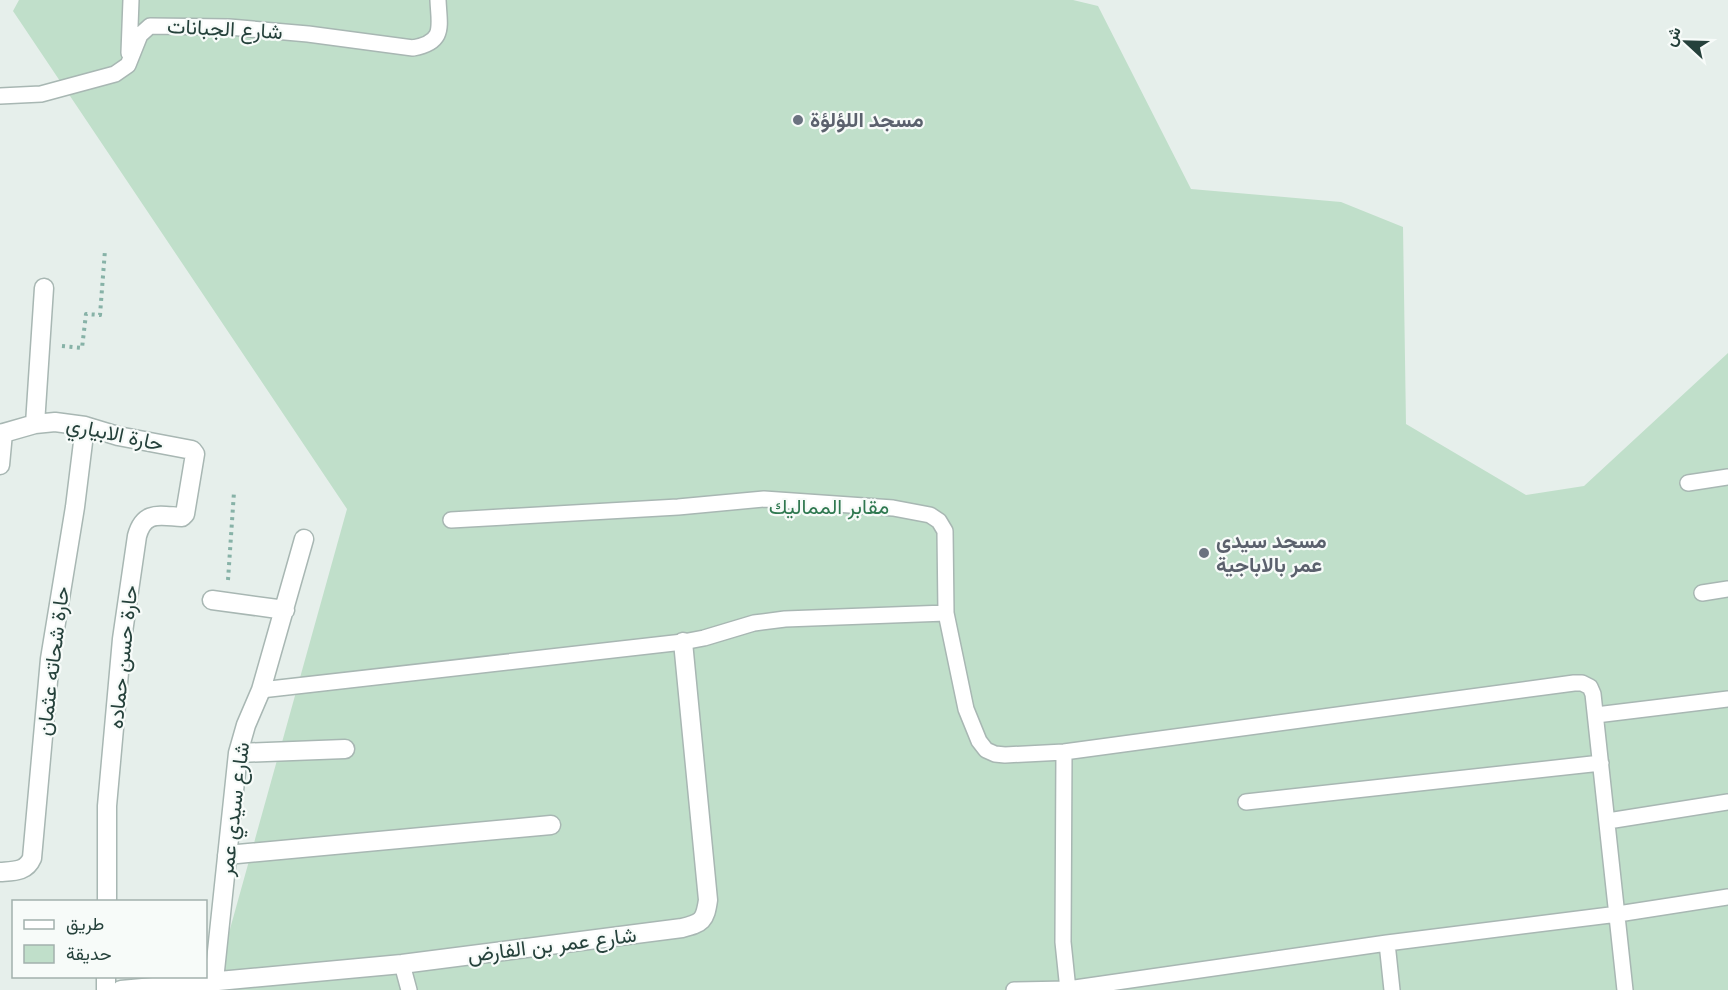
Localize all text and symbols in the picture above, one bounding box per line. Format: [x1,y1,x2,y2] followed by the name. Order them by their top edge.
[167,12,283,46] street label: شارع الجبانات
[1656,12,1716,72] north arrow
[1659,24,1686,49] text: ش
[810,106,924,134] place label: مسجد اللؤلؤة
[791,113,805,127] marker: مسجد اللؤلؤة
[63,410,166,461] street label: حارة الابياري
[769,493,889,521] park label: مقابر المماليك
[1216,527,1327,579] place label: مسجد سيدى عمر بالاباجية
[1197,546,1211,560] marker: مسجد سيدى عمر بالاباجية
[102,584,144,730] street label: حارة حسن حماده
[30,585,76,737] street label: حارة شحاته عثمان
[212,740,259,879] street label: شارع سيدي عمر
[12,900,207,978] legend
[66,912,104,936] text: طريق
[466,921,638,969] street label: شارع عمر بن الفارض
[66,942,112,966] text: حديقة

